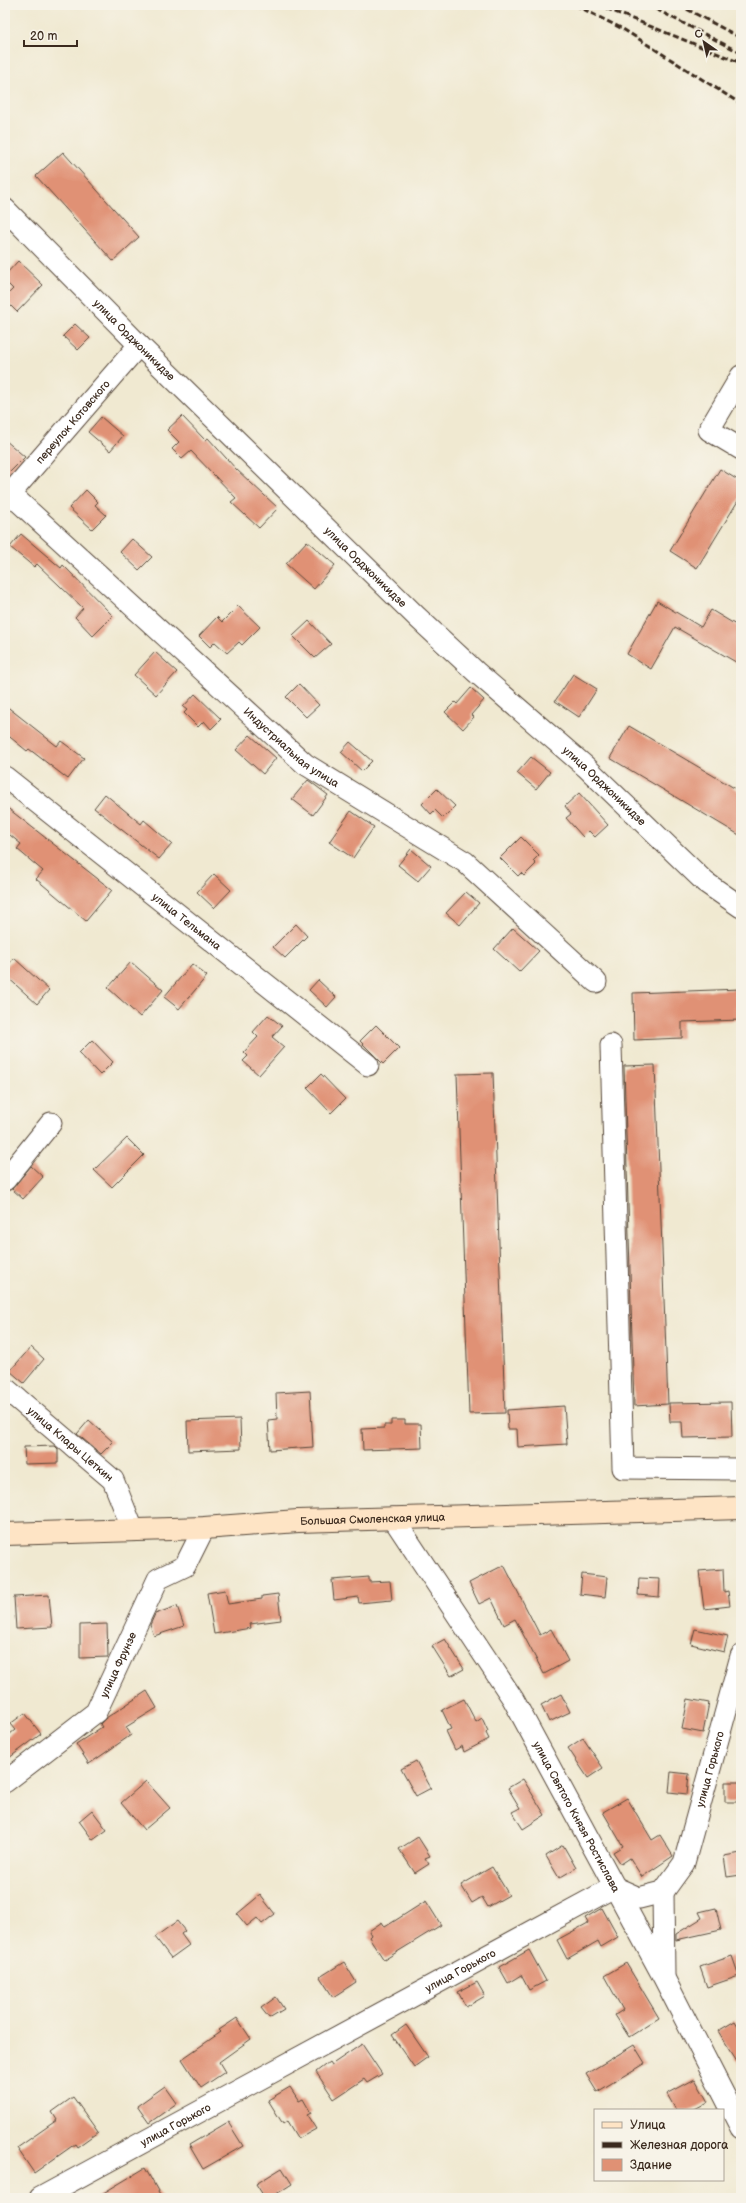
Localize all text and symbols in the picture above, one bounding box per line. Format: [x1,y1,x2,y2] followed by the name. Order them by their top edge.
[24,22,77,48] scale bar
[684,22,724,62] north arrow
[692,26,706,42] text: С
[30,29,57,44] text: 20 m
[91,296,178,383] street label: улица Орджоникидзе
[33,377,112,466] street label: переулок Котовского
[322,524,409,610] street label: улица Орджоникидзе
[241,705,342,790] street label: Индустриальная улица
[560,743,649,828] street label: улица Орджоникидзе
[150,890,224,953] street label: улица Тельмана
[25,1404,116,1484] street label: улица Клары Цеткин
[300,1510,446,1527] street label: Большая Смоленская улица
[97,1630,139,1700] street label: улица Фрунзе
[693,1730,727,1809] street label: улица Горького
[531,1739,623,1895] street label: улица Святого Князя Ростислава
[423,1946,498,1995] street label: улица Горького
[138,2100,213,2149] street label: улица Горького
[594,2109,724,2181] legend
[630,2118,666,2133] text: Улица
[630,2138,728,2153] text: Железная дорога
[630,2158,672,2173] text: Здание

